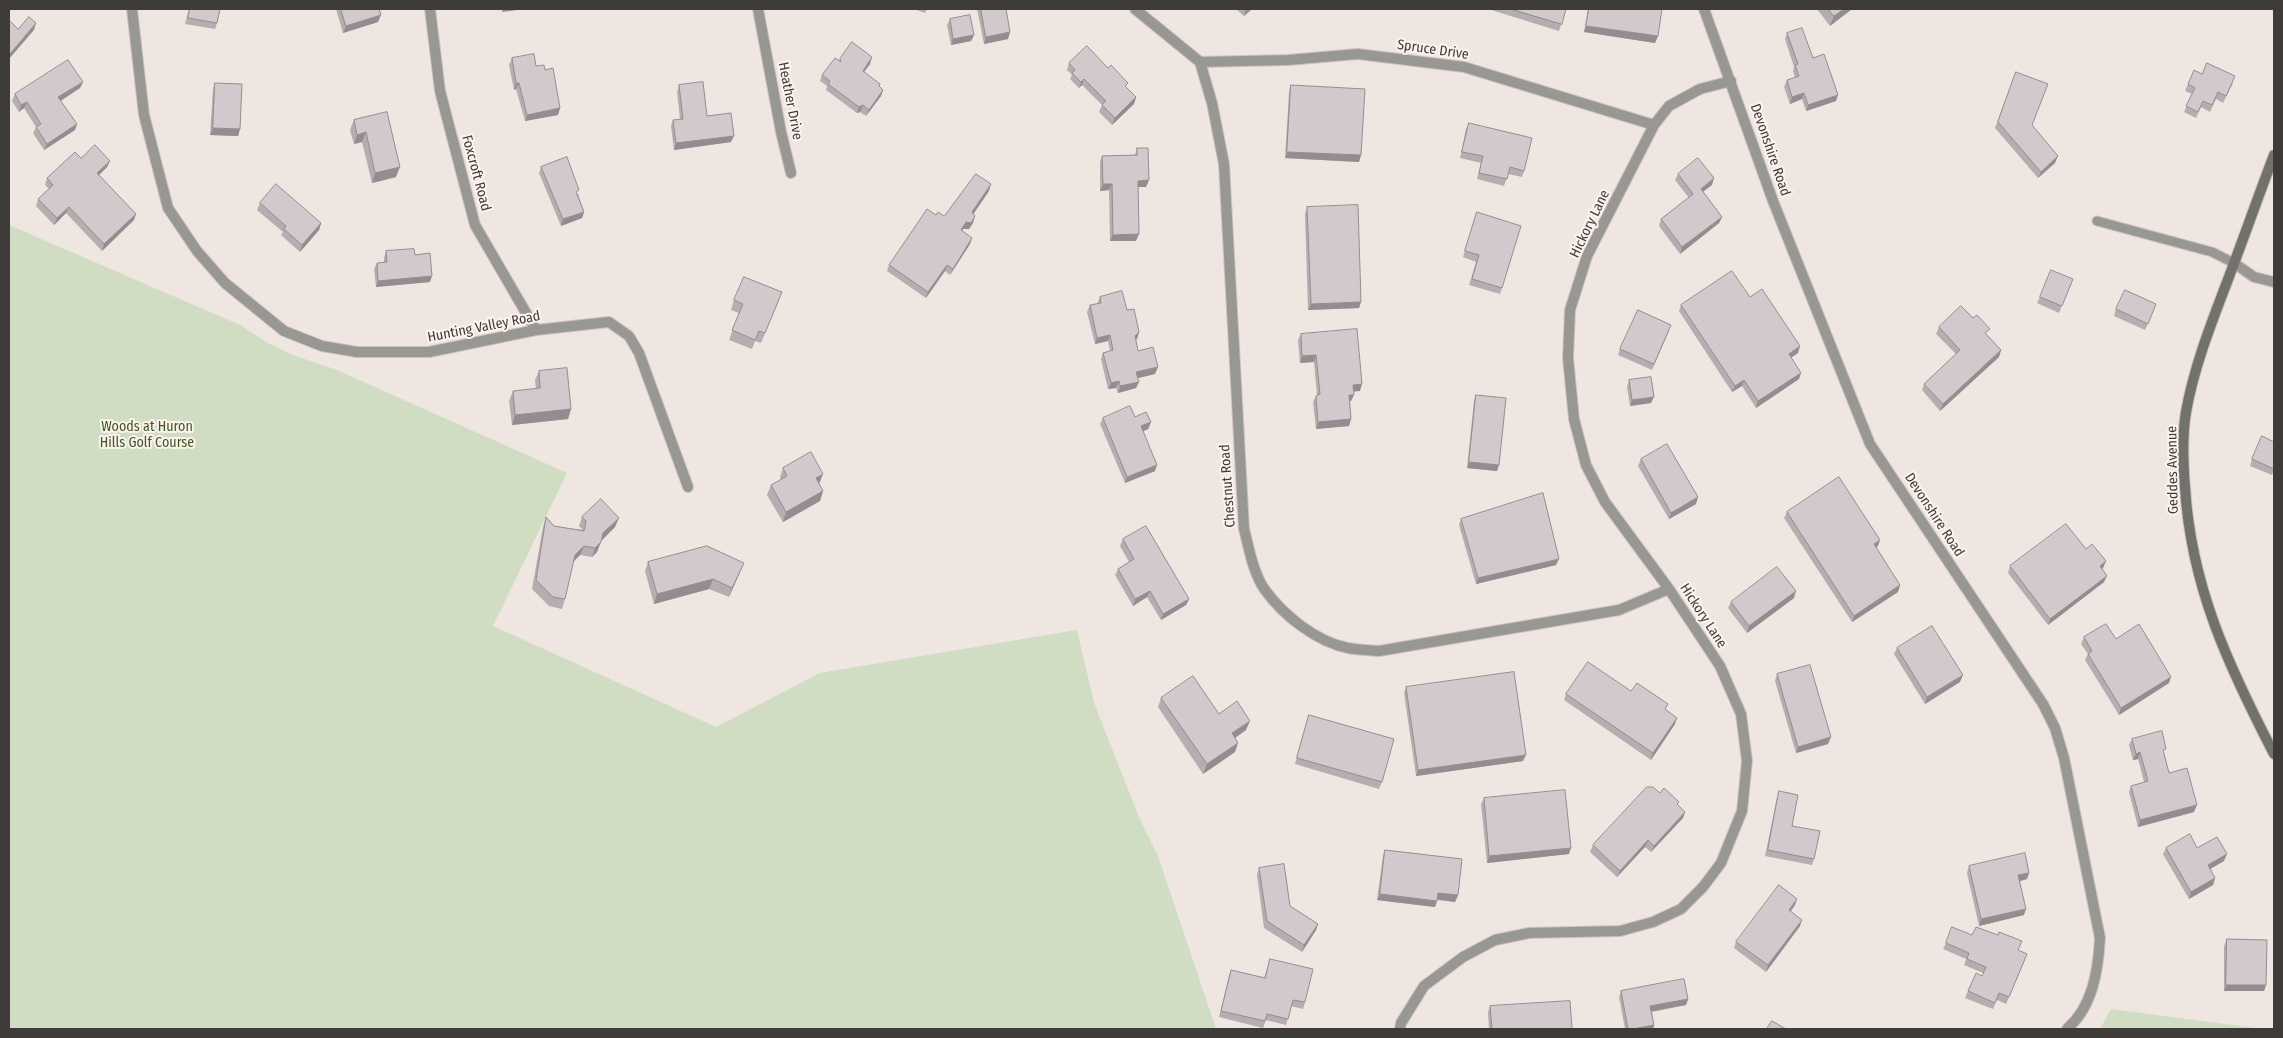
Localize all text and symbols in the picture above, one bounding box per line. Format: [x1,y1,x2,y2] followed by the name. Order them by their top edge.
[1396,37,1470,63] street label: Spruce Drive
[774,61,806,141] street label: Heather Drive
[1746,102,1794,198] street label: Devonshire Road
[458,133,494,213] street label: Foxcroft Road
[1566,187,1614,261] street label: Hickory Lane
[426,308,542,346] street label: Hunting Valley Road
[100,419,194,452] park label: Woods at Huron Hills Golf Course
[2164,426,2182,514] street label: Geddes Avenue
[1217,444,1239,528] street label: Chestnut Road
[1901,470,1967,560] street label: Devonshire Road
[1676,581,1730,651] street label: Hickory Lane

